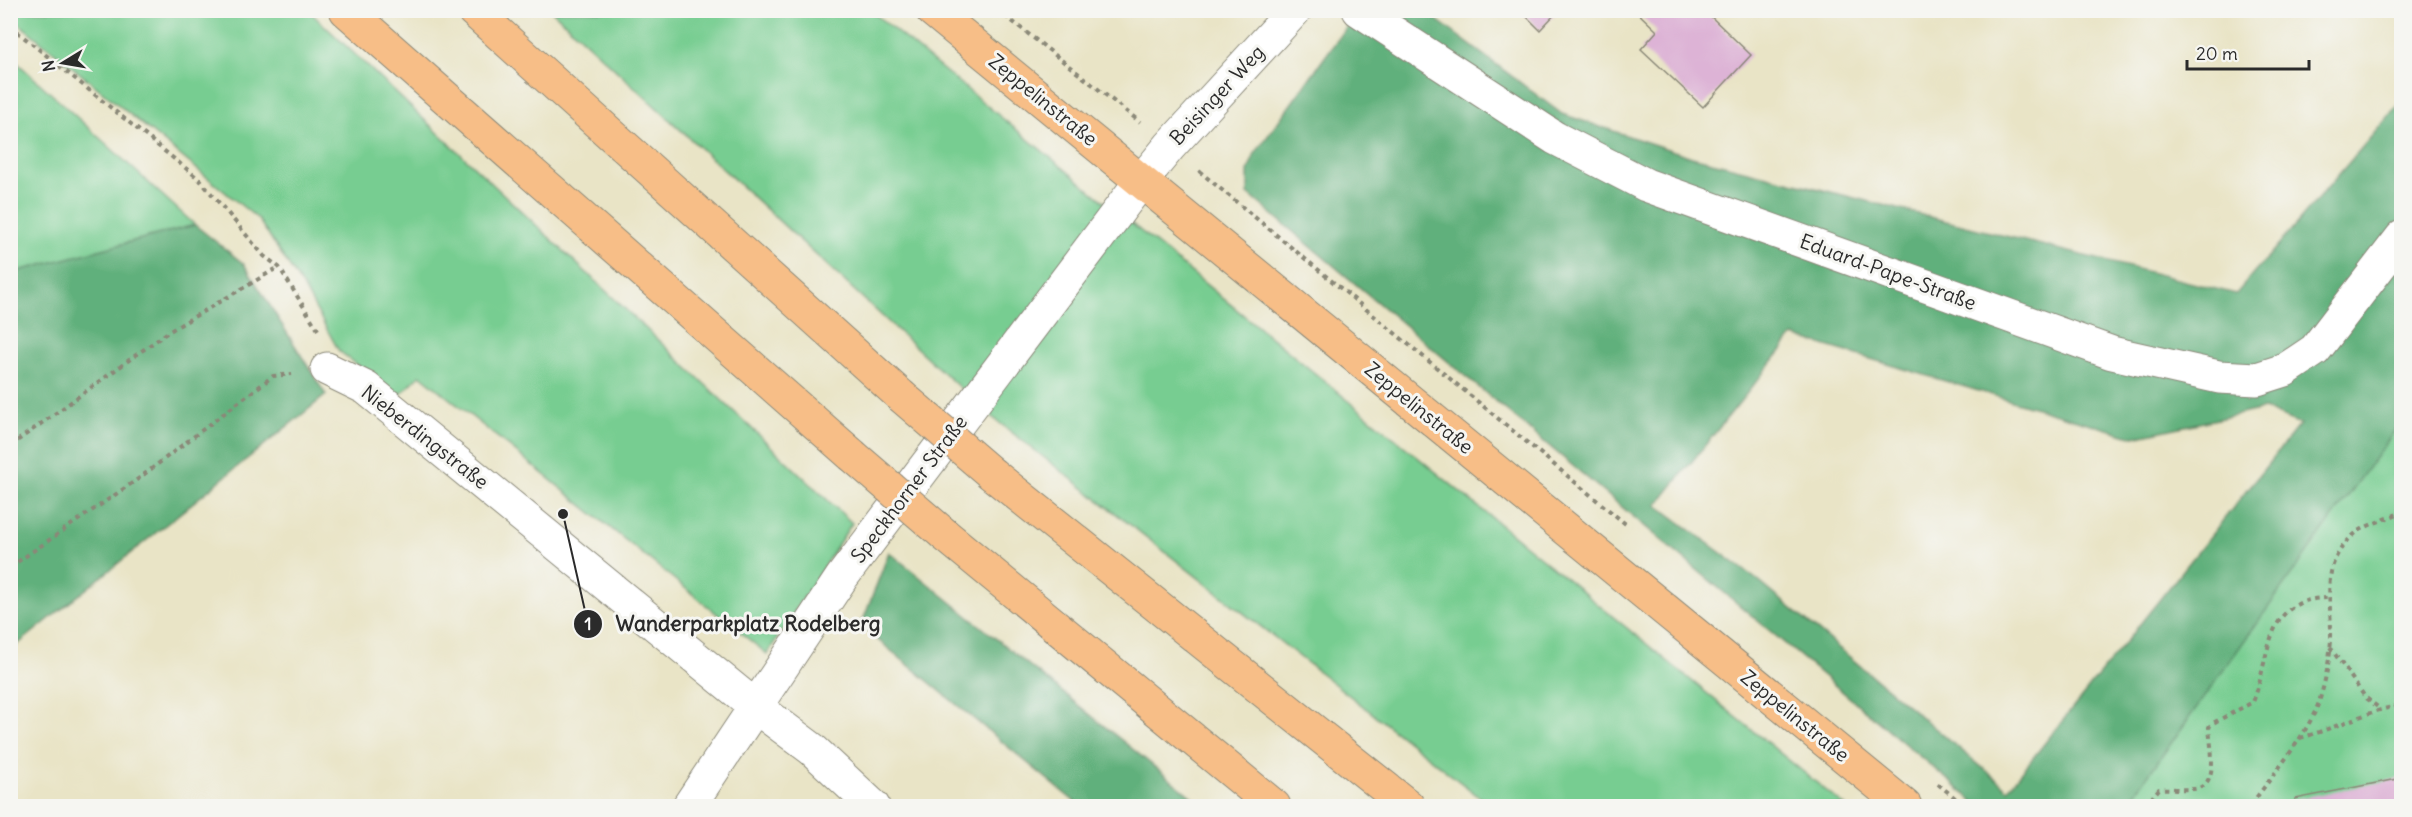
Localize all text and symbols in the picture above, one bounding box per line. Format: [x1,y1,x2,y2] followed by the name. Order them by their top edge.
[33,33,93,93] north arrow
[2187,33,2308,71] scale bar
[1164,39,1269,150] street label: Beisinger Weg
[2196,42,2238,65] text: 20 m
[984,48,1103,151] street label: Zeppelinstraße
[37,59,59,73] text: N
[1797,228,1980,315] street label: Eduard-Pape-Straße
[1360,356,1479,459] street label: Zeppelinstraße
[357,379,494,494] street label: Nieberdingstraße
[845,410,972,567] street label: Speckhorner Straße
[573,605,892,644] callout: Wanderparkplatz Rodelberg
[616,610,880,637] text: Wanderparkplatz Rodelberg
[584,612,592,635] text: 1
[1736,664,1855,767] street label: Zeppelinstraße

